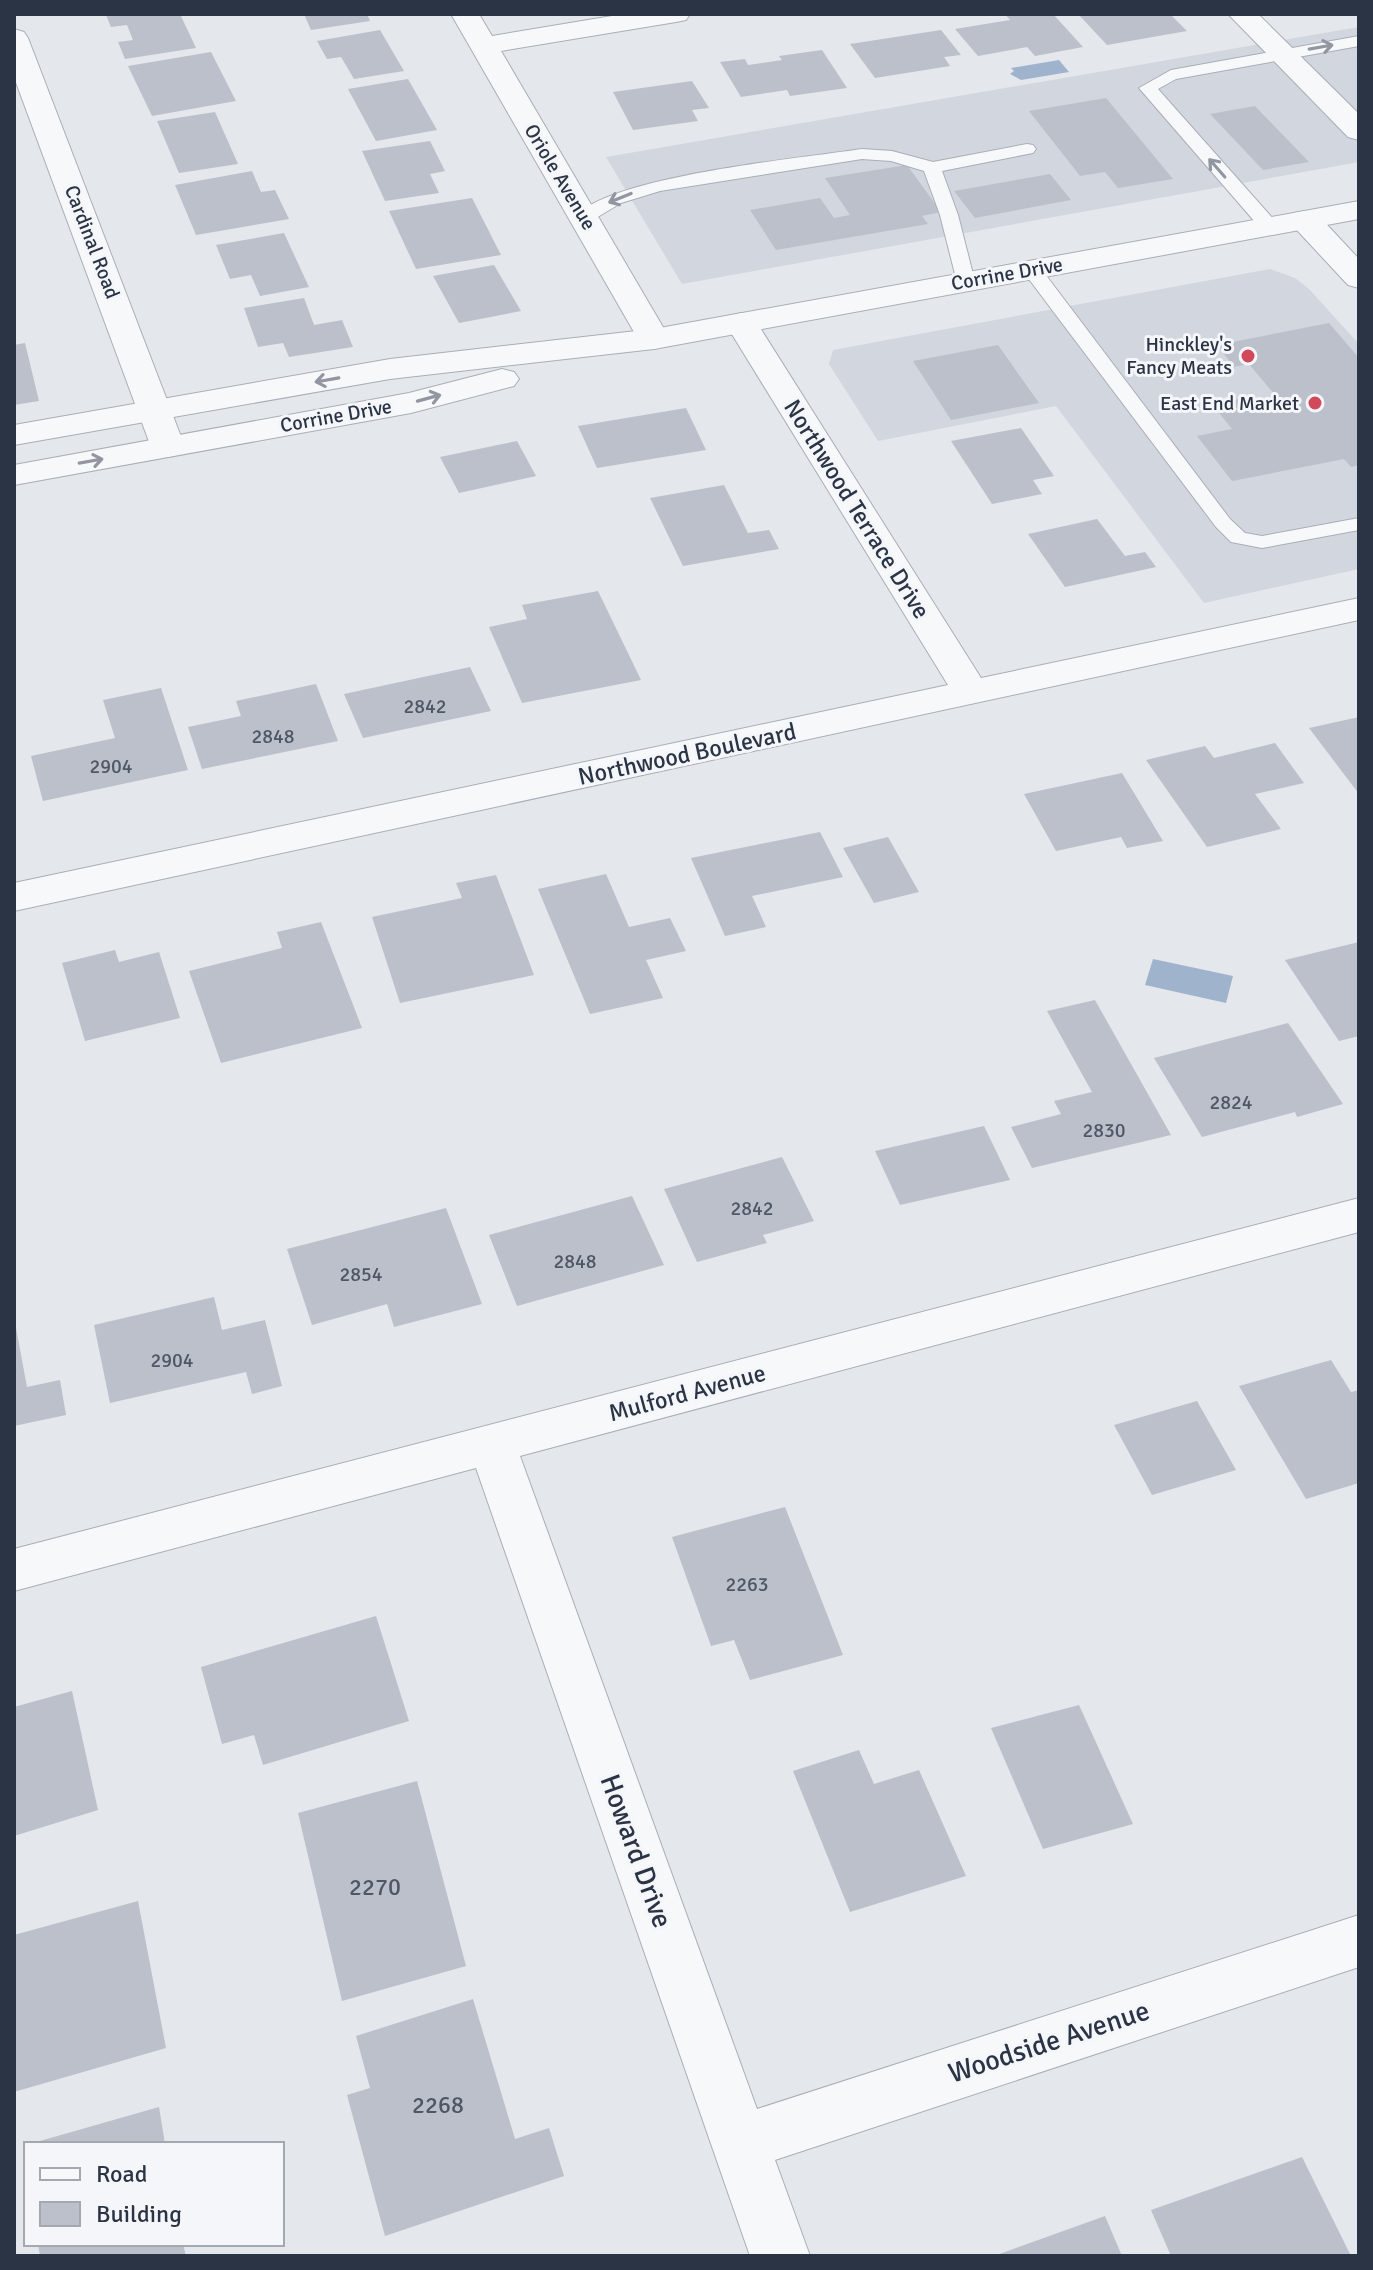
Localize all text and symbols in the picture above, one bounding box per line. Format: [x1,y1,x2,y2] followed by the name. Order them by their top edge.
[1307,39,1333,54] one-way arrow
[519,119,601,235] street label: Oriole Avenue
[1209,158,1227,178] one-way arrow
[59,182,125,302] street label: Cardinal Road
[608,192,633,207] one-way arrow
[949,252,1065,296] street label: Corrine Drive
[1126,332,1232,380] place label: Hinckley's Fancy Meats
[1239,347,1257,365] marker: Hinckley's Fancy Meats
[315,373,340,388] one-way arrow
[415,389,441,404] one-way arrow
[1160,391,1299,416] place label: East End Market
[278,394,394,438] street label: Corrine Drive
[777,394,937,624] street label: Northwood Terrace Drive
[1306,394,1324,412] marker: East End Market
[78,453,103,468] one-way arrow
[403,694,447,719] house number: 2842
[575,716,799,792] street label: Northwood Boulevard
[251,724,295,749] house number: 2848
[89,754,133,779] house number: 2904
[1209,1090,1253,1115] house number: 2824
[1082,1118,1126,1143] house number: 2830
[730,1196,774,1221] house number: 2842
[553,1249,597,1274] house number: 2848
[339,1262,383,1287] house number: 2854
[150,1348,194,1373] house number: 2904
[605,1358,769,1428] street label: Mulford Avenue
[725,1572,769,1597] house number: 2263
[592,1770,680,1932] street label: Howard Drive
[349,1872,401,1902] house number: 2270
[944,1994,1154,2090] street label: Woodside Avenue
[412,2090,464,2120] house number: 2268
[24,2142,284,2246] legend
[96,2159,147,2189] text: Road
[96,2199,182,2229] text: Building

